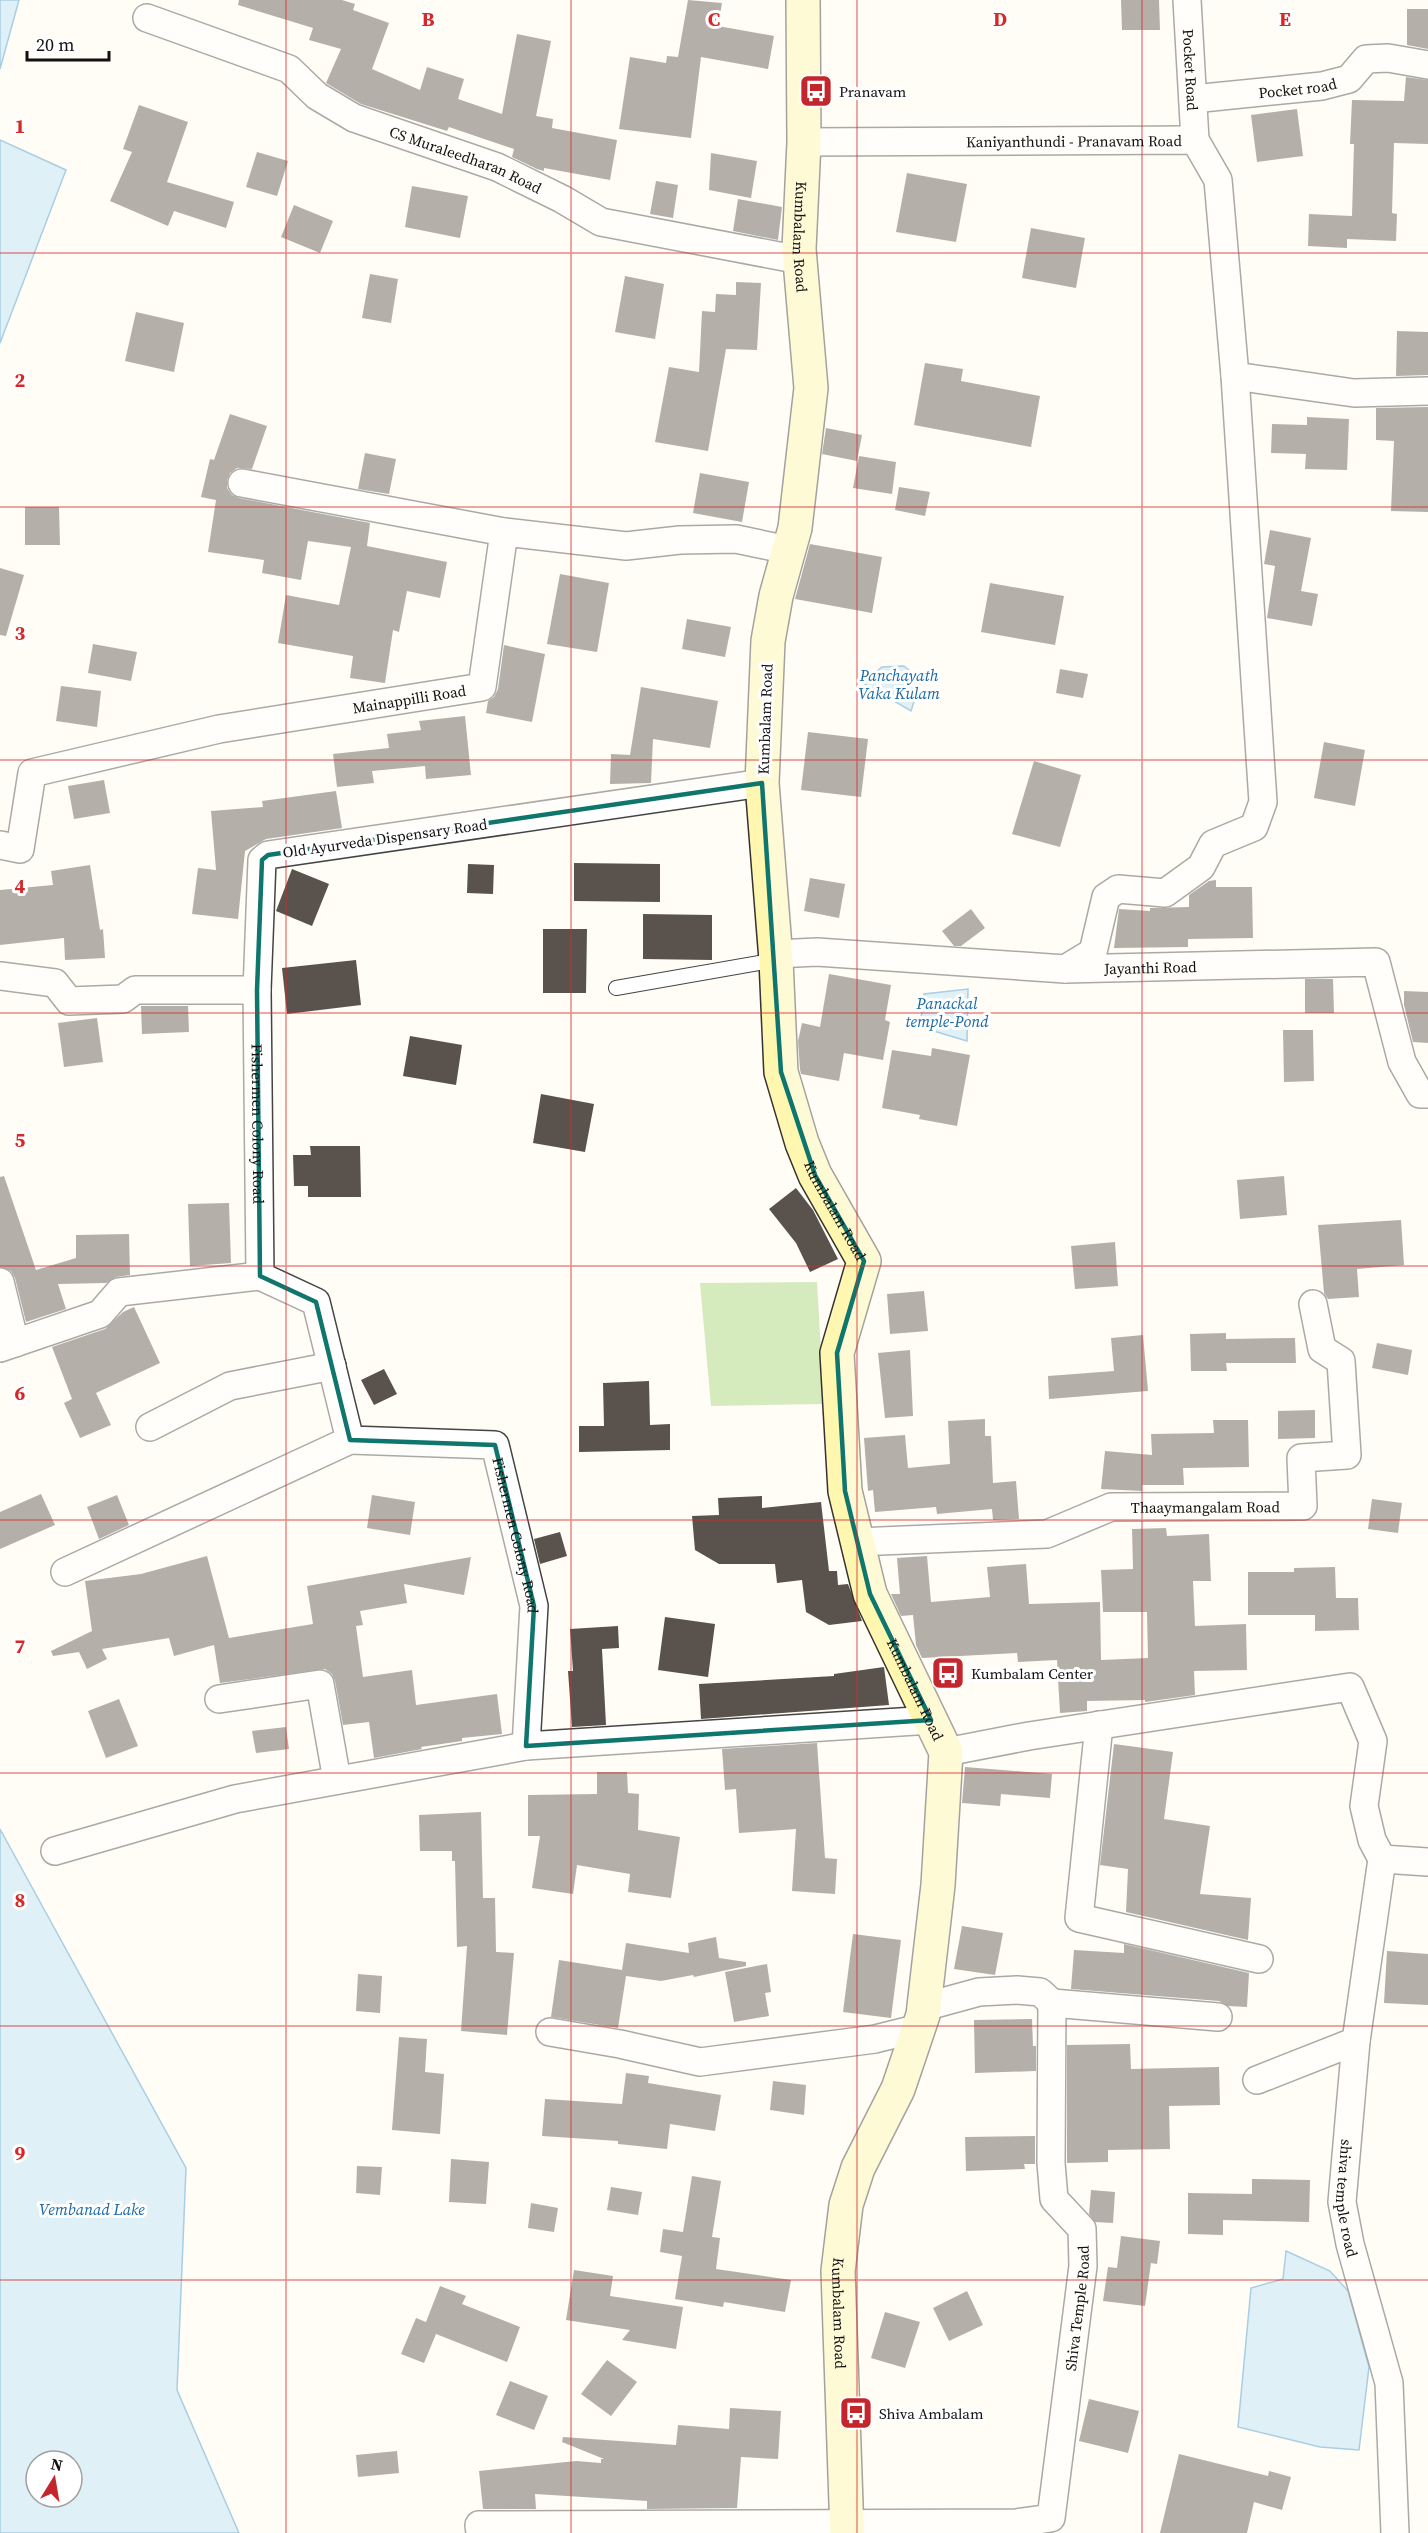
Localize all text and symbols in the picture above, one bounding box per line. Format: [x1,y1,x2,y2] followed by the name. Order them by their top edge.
[421,5,435,33] text: B
[708,5,720,33] text: C
[993,5,1007,33] text: D
[1279,5,1291,33] text: E
[27,24,110,62] scale bar
[1178,28,1204,112] street label: Pocket Road
[36,32,74,57] text: 20 m
[1257,72,1339,103] street label: Pocket road
[798,73,834,109] bus stop icon: Pranavam
[839,81,907,102] place label: Pranavam
[15,112,25,140] text: 1
[387,120,546,198] street label: CS Muraleedharan Road
[966,130,1183,152] street label: Kaniyanthundi - Pranavam Road
[788,181,813,294] street label: Kumbalam Road
[15,366,26,394] text: 2
[15,619,26,647] text: 3
[753,663,777,775] street label: Kumbalam Road
[858,664,940,704] water label: Panchayath Vaka Kulam
[351,679,468,718] street label: Mainappilli Road
[281,813,489,863] street label: Old Ayurveda Dispensary Road
[15,872,26,900] text: 4
[1103,956,1197,979] street label: Jayanthi Road
[905,992,989,1032] water label: Panackal temple-Pond
[247,1044,270,1205] street label: Fishermen Colony Road
[15,1126,26,1154] text: 5
[800,1157,872,1264] street label: Kumbalam Road
[15,1379,26,1407] text: 6
[488,1455,545,1614] street label: Fishermen Colony Road
[1131,1496,1280,1517] street label: Thaaymangalam Road
[15,1632,26,1660] text: 7
[882,1635,950,1744] street label: Kumbalam Road
[930,1655,966,1691] bus stop icon: Kumbalam Center
[971,1663,1094,1684] place label: Kumbalam Center
[15,1886,25,1914] text: 8
[1331,2138,1364,2260] street label: shiva temple road
[15,2139,26,2167] text: 9
[39,2198,145,2220] water label: Vembanad Lake
[1059,2245,1094,2372] street label: Shiva Temple Road
[827,2256,852,2370] street label: Kumbalam Road
[838,2395,874,2431] bus stop icon: Shiva Ambalam
[879,2403,984,2424] place label: Shiva Ambalam
[24,2449,84,2509] north arrow
[49,2452,65,2476] text: N

